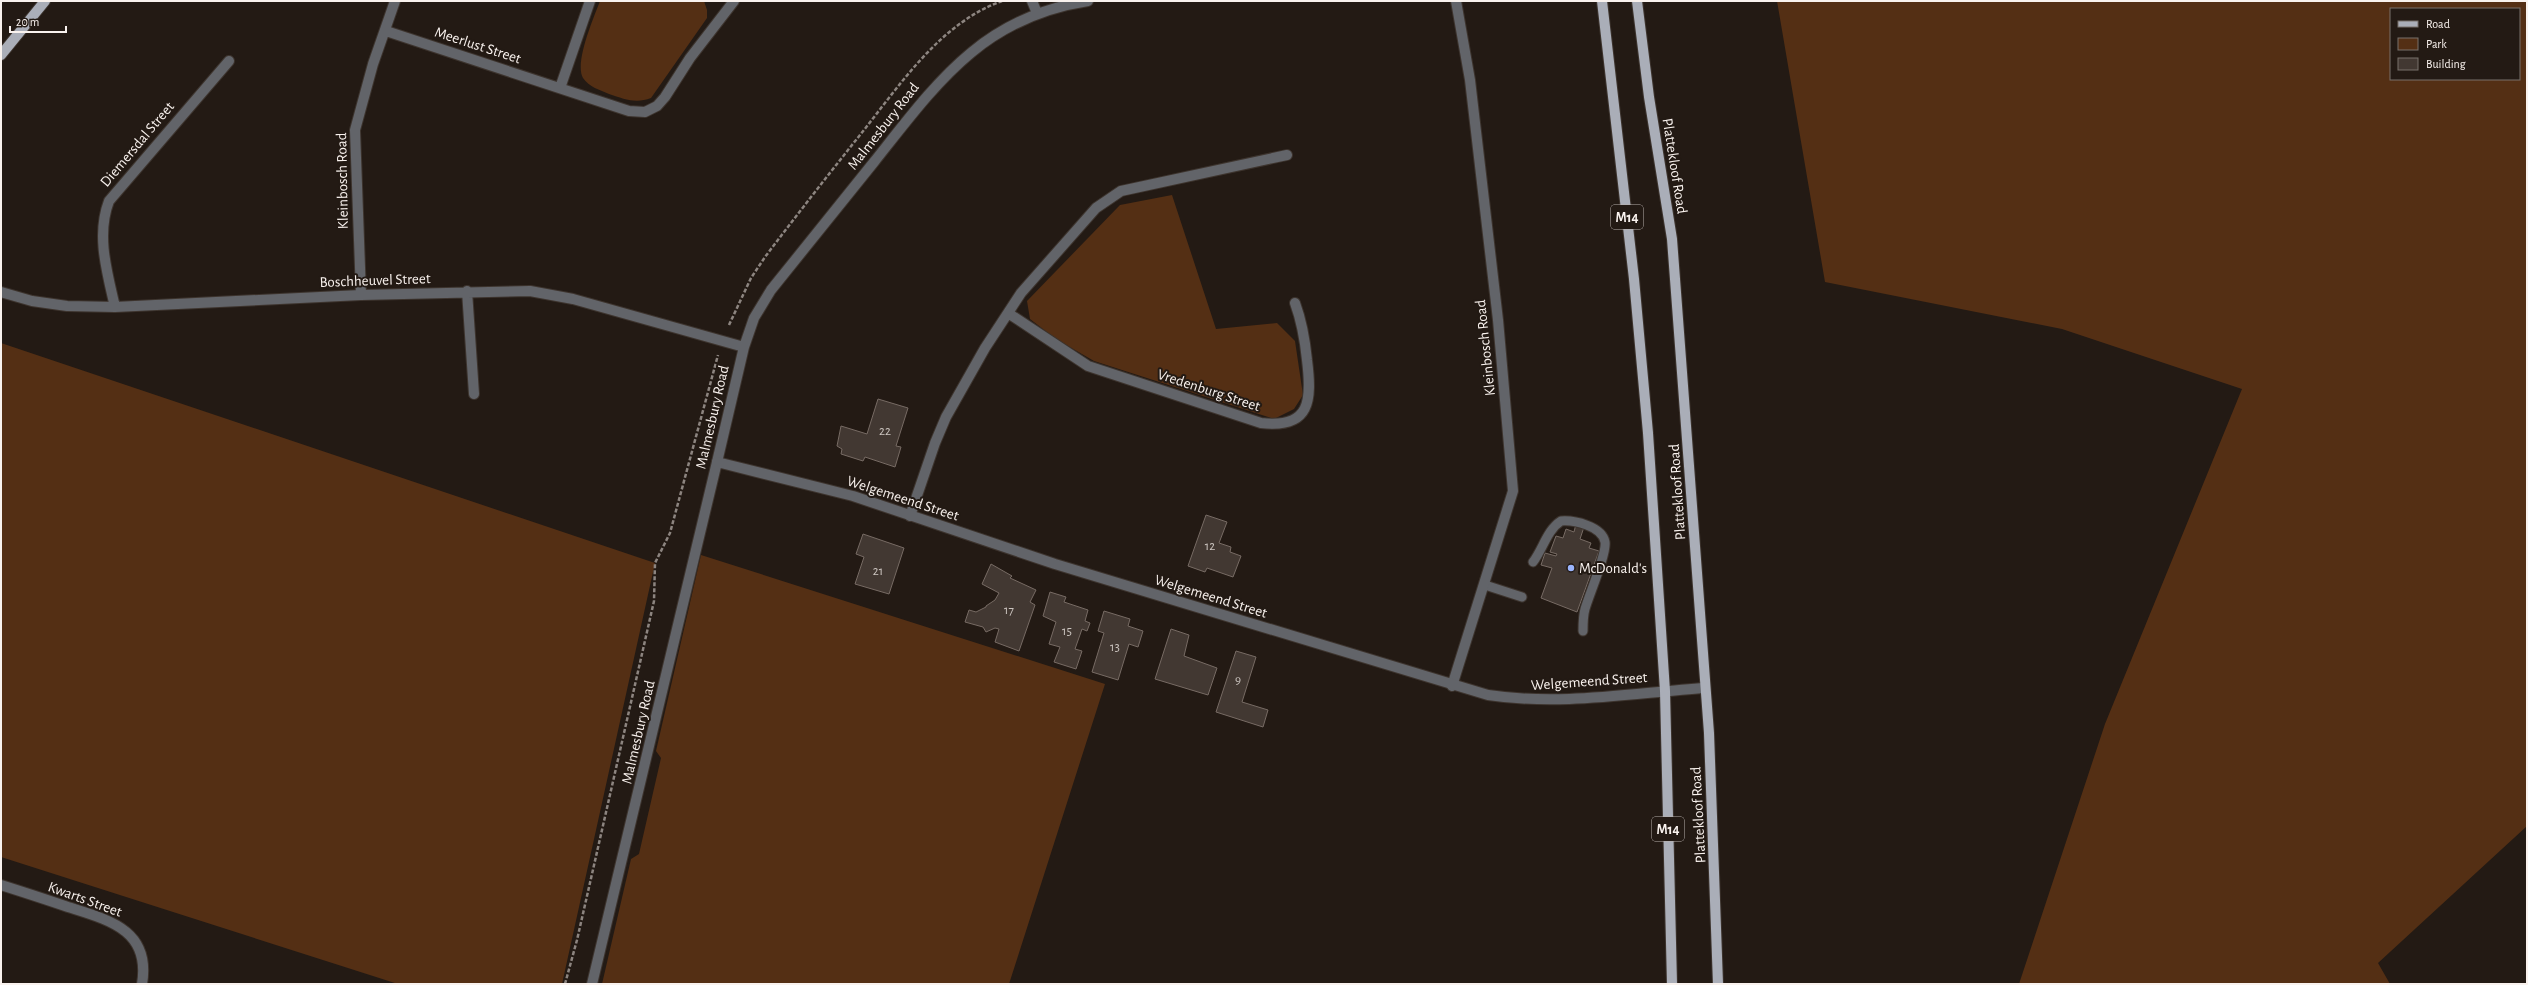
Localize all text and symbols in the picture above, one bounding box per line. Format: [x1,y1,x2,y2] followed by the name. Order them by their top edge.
[10,8,66,34] scale bar
[2390,8,2520,80] legend
[16,16,39,28] text: 20 m
[2426,18,2450,30] text: Road
[433,24,523,67] street label: Meerlust Street
[2426,38,2447,50] text: Park
[2426,58,2466,70] text: Building
[845,80,922,173] street label: Malmesbury Road
[98,99,177,190] street label: Diemersdal Street
[1660,117,1690,215] street label: Plattekloof Road
[334,132,351,229] street label: Kleinbosch Road
[1611,205,1643,229] road number: M14
[319,271,431,290] street label: Boschheuvel Street
[1473,299,1498,397] street label: Kleinbosch Road
[693,364,732,470] street label: Malmesbury Road
[1156,367,1262,414] street label: Vredenburg Street
[879,425,891,438] house number: 22
[1667,443,1688,541] street label: Plattekloof Road
[845,473,961,524] street label: Welgemeend Street
[1205,540,1215,553] house number: 12
[1579,561,1647,576] place label: McDonald's
[1566,563,1576,573] marker: McDonald's
[873,565,883,578] house number: 21
[1153,572,1269,621] street label: Welgemeend Street
[1004,604,1015,617] house number: 17
[1062,625,1072,638] house number: 15
[1110,641,1120,654] house number: 13
[1530,670,1648,693] street label: Welgemeend Street
[1235,674,1241,687] house number: 9
[619,679,658,785] street label: Malmesbury Road
[1688,766,1709,864] street label: Plattekloof Road
[1652,817,1684,841] road number: M14
[46,879,124,920] street label: Kwarts Street

